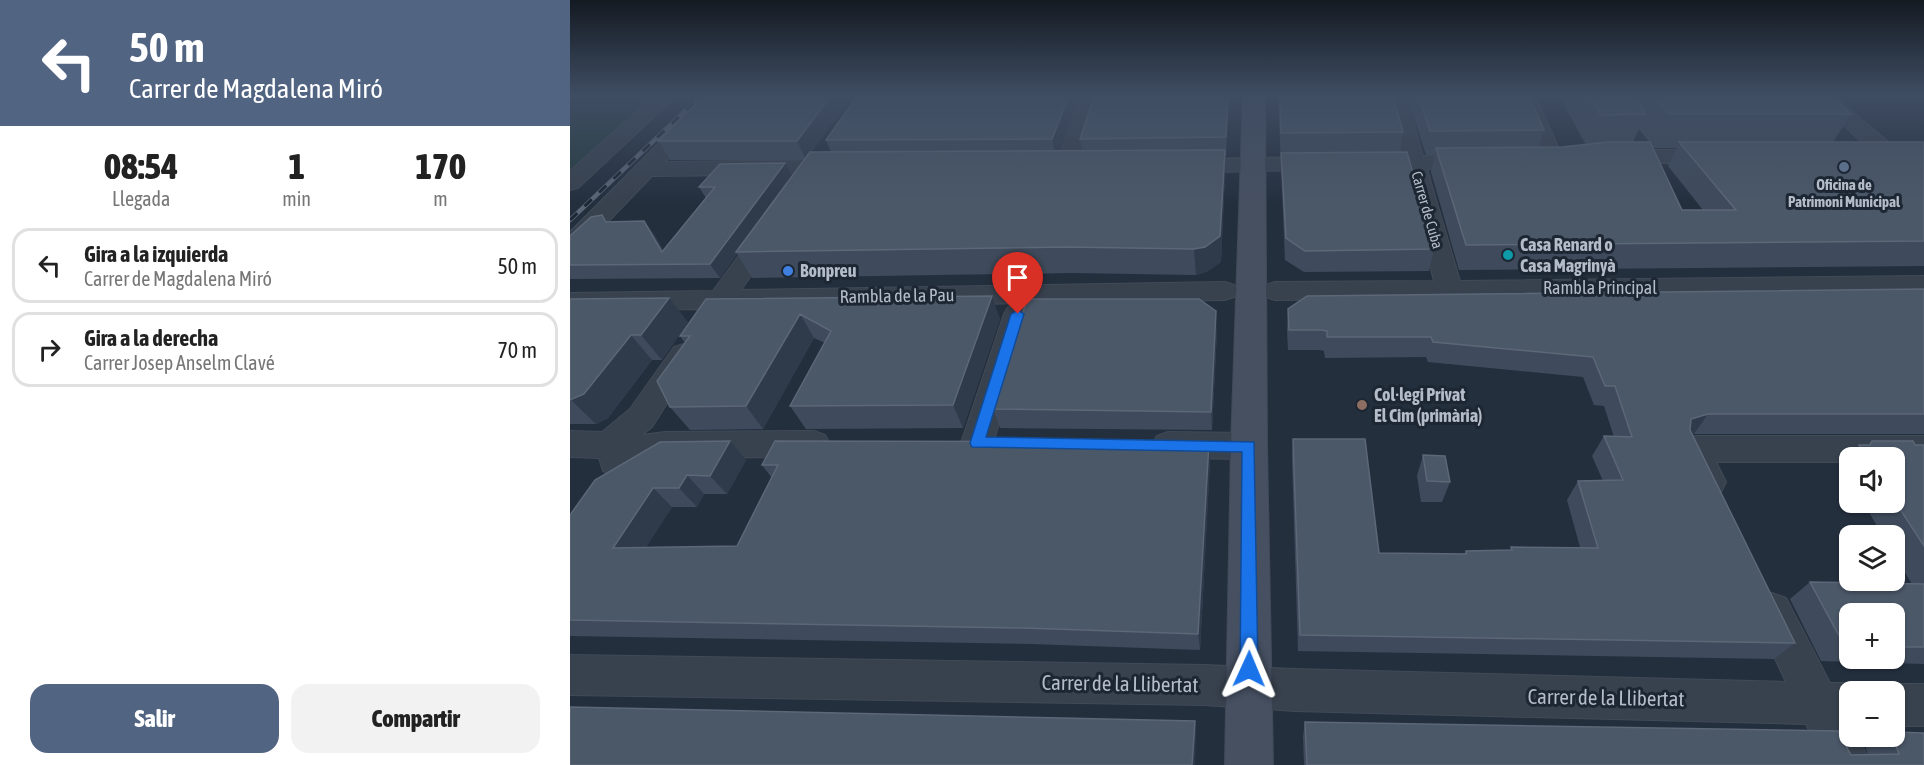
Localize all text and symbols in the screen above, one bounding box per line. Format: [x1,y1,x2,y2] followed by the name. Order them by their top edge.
[129,23,204,71] text: 50 m
[30,24,108,102] icon: left
[129,73,383,104] text: Carrer de Magdalena Miró
[104,145,178,187] text: 08:54
[288,145,305,187] text: 1
[415,145,466,187] text: 170
[1837,160,1851,174] marker: Oficina de Patrimoni Municipal
[1408,169,1447,251] street label: Carrer de Cuba
[1788,176,1901,210] place label: Oficina de Patrimoni Municipal
[112,187,170,210] text: Llegada
[282,187,311,210] text: min
[433,187,448,210] text: m
[1520,234,1616,276] place label: Casa Renard o Casa Magrinyà
[84,241,228,267] text: Gira a la izquierda
[1501,248,1515,262] marker: Casa Renard o Casa Magrinyà
[33,249,66,282] icon: left
[992,252,1043,314] pin
[497,253,537,279] text: 50 m
[800,260,857,281] place label: Bonpreu
[1001,261,1034,294] icon: arrive
[781,264,795,278] marker: Bonpreu
[84,267,272,290] text: Carrer de Magdalena Miró
[1543,277,1657,298] street label: Rambla Principal
[839,284,955,307] street label: Rambla de la Pau
[84,325,218,351] text: Gira a la derecha
[33,333,66,366] icon: right
[497,337,537,363] text: 70 m
[84,351,275,374] text: Carrer Josep Anselm Clavé
[1374,384,1482,426] place label: Col·legi Privat El Cim (primària)
[1355,398,1369,412] marker: Col·legi Privat El Cim (primària)
[1839,447,1905,747] map controls
[1839,447,1905,513] button: sound
[1839,525,1905,591] button: layers
[1839,603,1905,669] button: +
[1217,637,1281,701] position arrow
[1041,670,1199,696] street label: Carrer de la Llibertat
[1839,681,1905,747] button: −
[30,684,279,753] button: Salir
[291,684,540,753] button: Compartir
[1527,684,1685,710] street label: Carrer de la Llibertat

